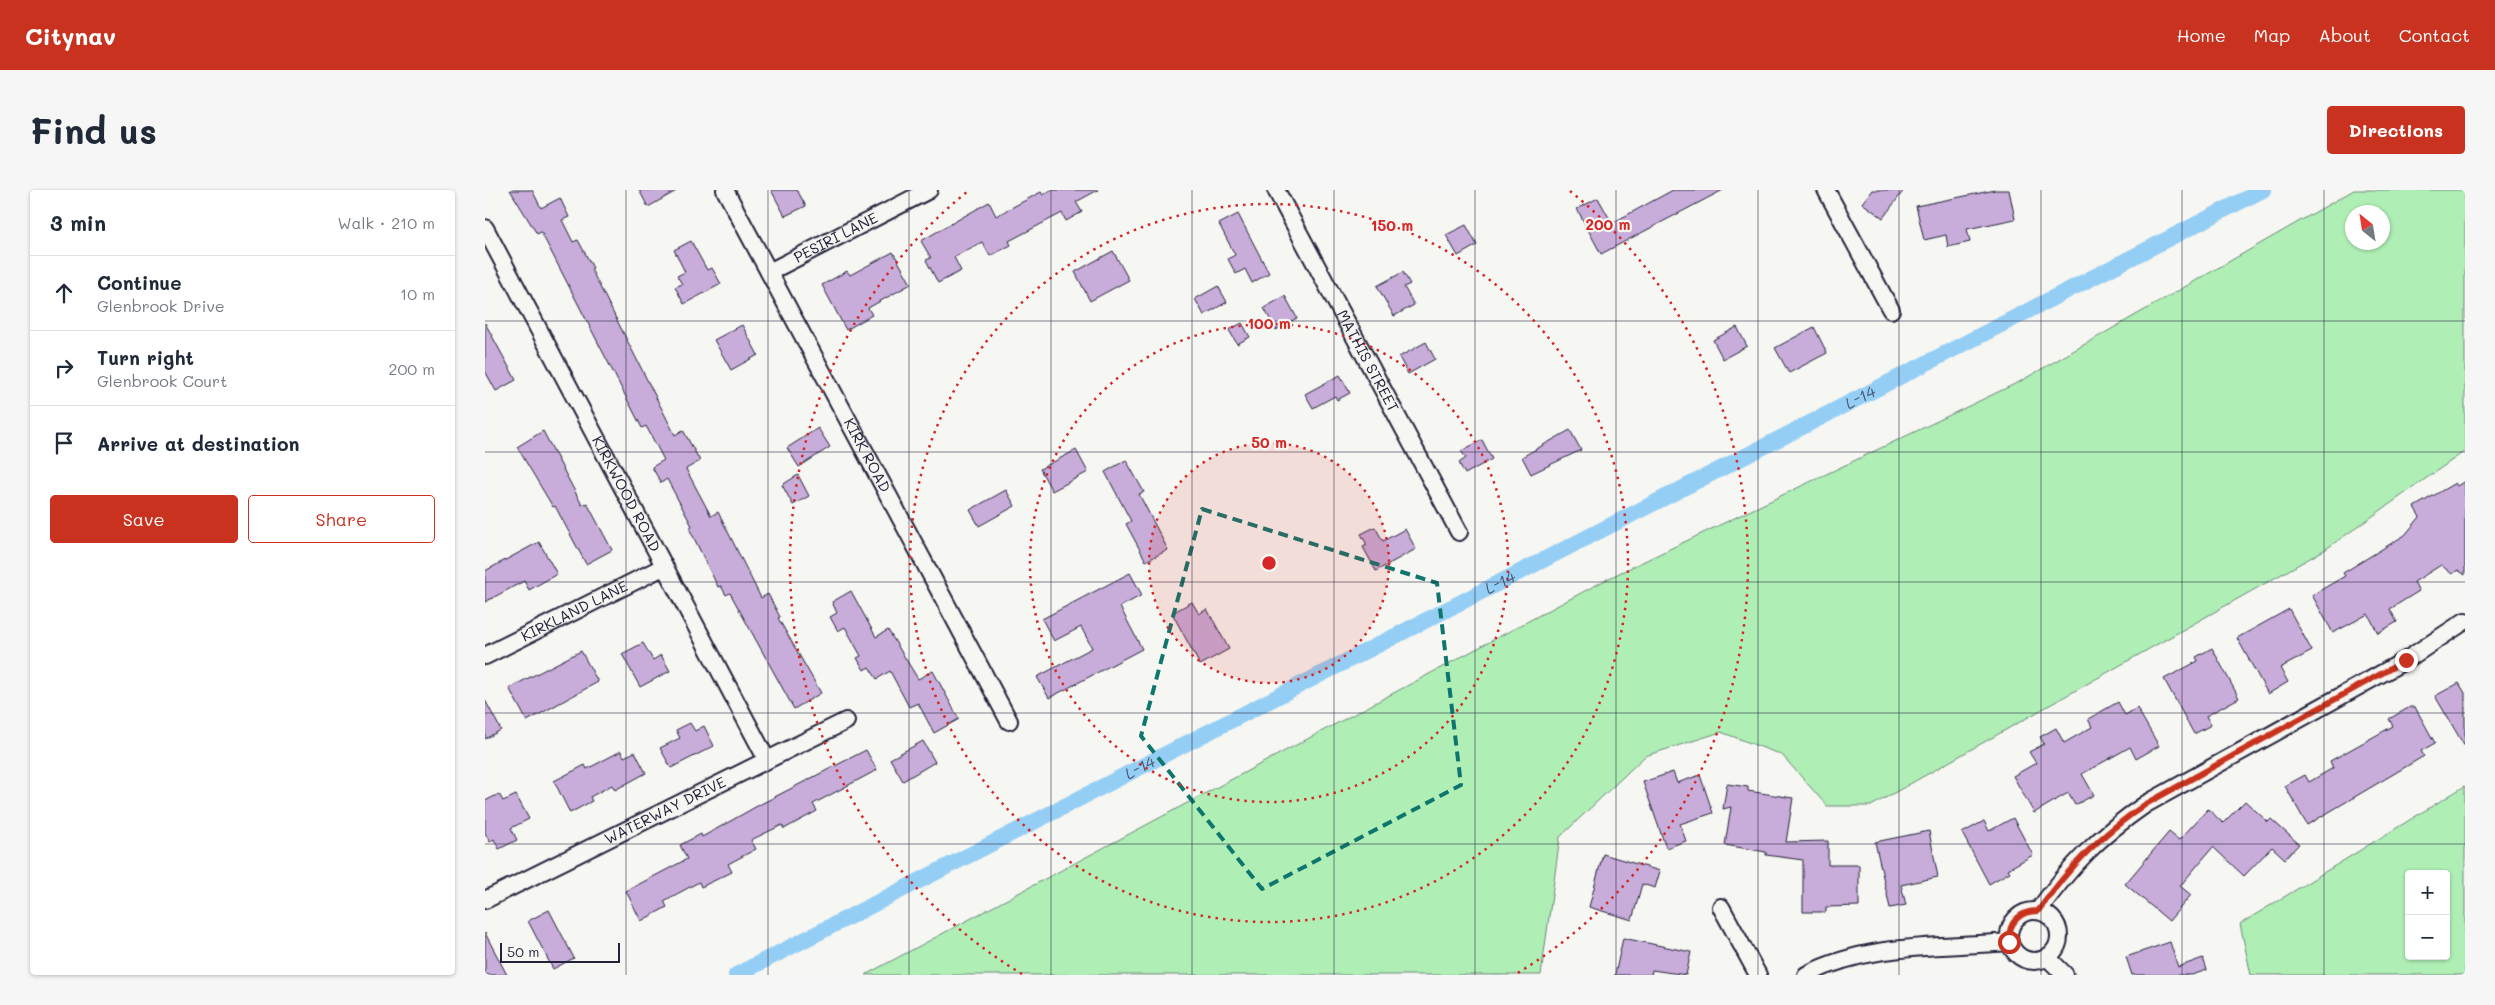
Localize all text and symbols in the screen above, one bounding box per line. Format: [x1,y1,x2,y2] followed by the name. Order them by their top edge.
[25,20,116,51] text: Citynav
[2177,23,2226,47] text: Home
[2254,23,2290,47] text: Map
[2318,23,2371,47] text: About
[2399,23,2470,47] text: Contact
[2327,106,2465,154] button: Directions
[30,107,157,153] text: Find us
[2345,205,2390,250] north arrow
[790,207,881,267] street label: PESIRI LANE
[50,209,106,236] text: 3 min
[337,212,435,233] text: Walk · 210 m
[1586,214,1631,234] text: 200 m
[1371,215,1413,235] text: 150 m
[97,270,182,295] text: Continue
[50,279,78,307] icon: ahead
[400,283,435,304] text: 10 m
[97,295,225,316] text: Glenbrook Drive
[1333,306,1404,415] street label: MATHIS STREET
[1247,313,1291,333] text: 100 m
[97,345,194,370] text: Turn right
[50,354,78,382] icon: right
[388,358,435,379] text: 200 m
[97,370,227,391] text: Glenbrook Court
[1841,380,1879,413] water label: L-14
[840,414,896,496] street label: KIRK ROAD
[50,429,78,457] icon: arrive
[97,431,300,456] text: Arrive at destination
[588,432,666,555] street label: KIRKWOOD ROAD
[1251,432,1287,452] text: 50 m
[50,495,238,543] button: Save
[248,495,435,543] button: Share
[1260,554,1278,572] centre of rings
[1481,565,1519,598] water label: L-14
[517,575,631,645] street label: KIRKLAND LANE
[2395,649,2418,672] route end
[1121,750,1159,784] water label: L-14
[601,771,729,848] street label: WATERWAY DRIVE
[2405,870,2450,960] map controls
[2405,870,2450,915] button: +
[2405,915,2450,960] button: −
[1998,931,2021,954] route start
[500,940,620,963] scale bar
[507,942,539,961] text: 50 m

